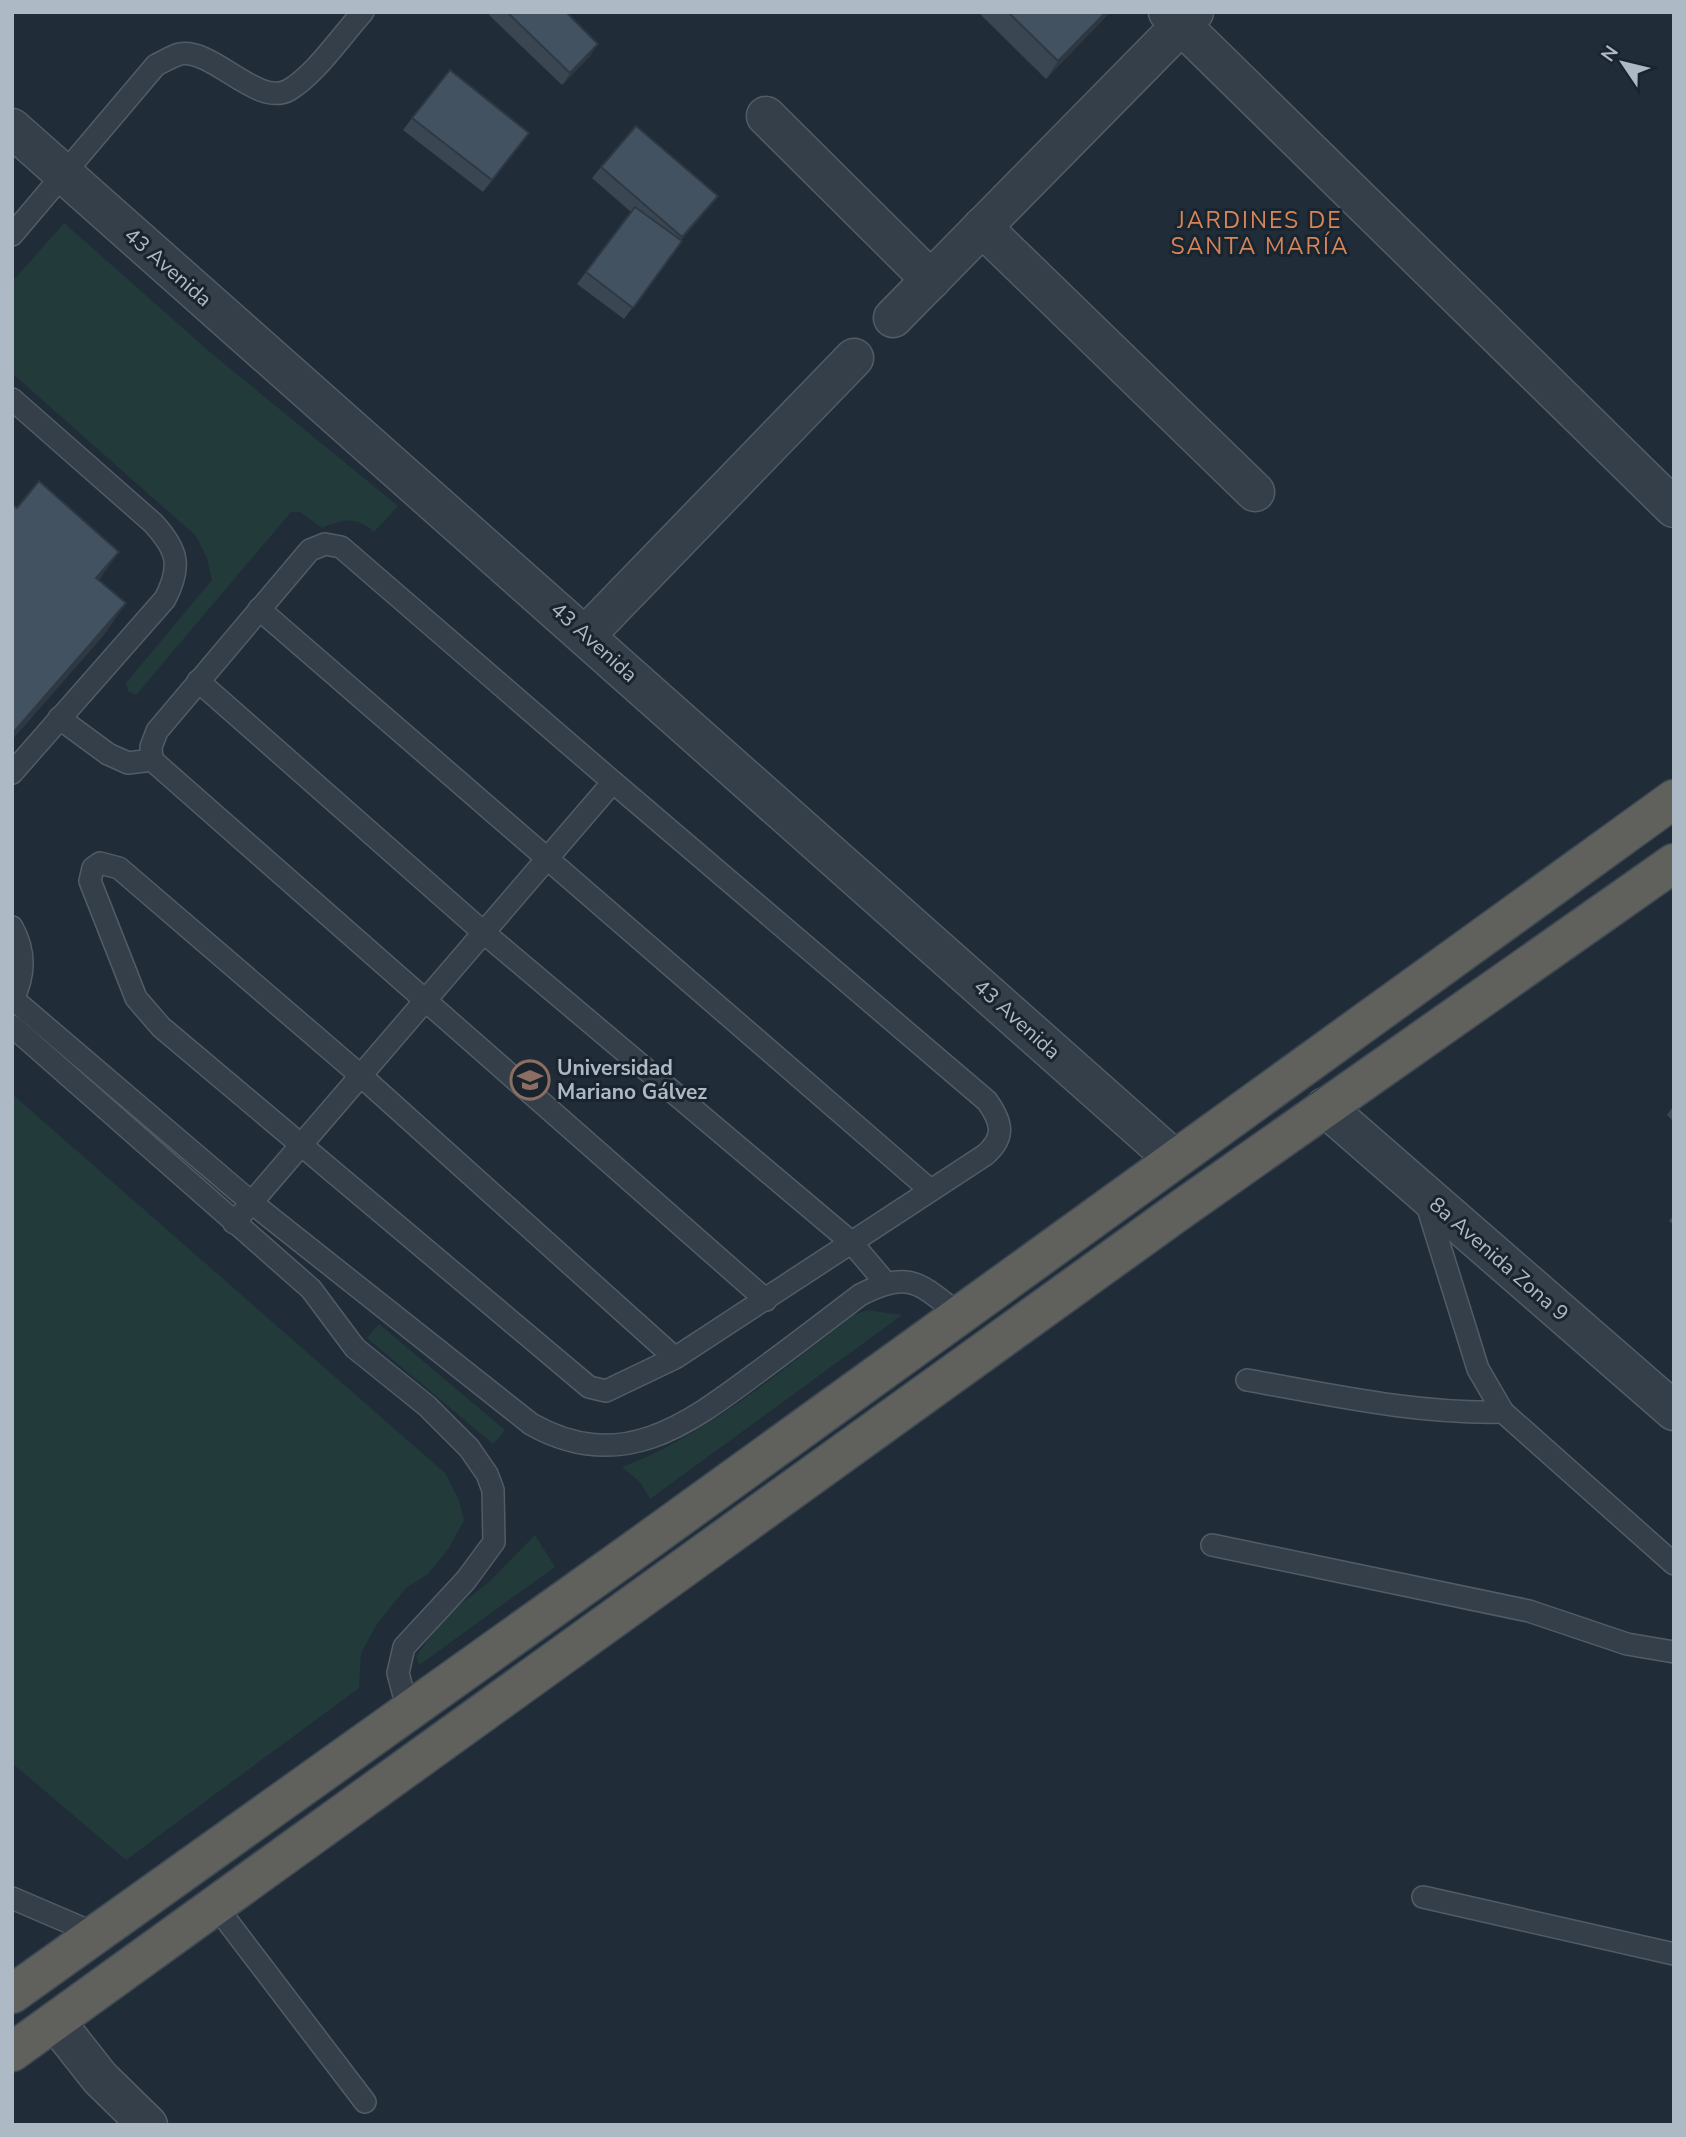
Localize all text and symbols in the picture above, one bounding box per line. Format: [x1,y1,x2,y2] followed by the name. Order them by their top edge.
[1588,28,1658,98] north arrow
[1595,41,1625,67] text: N
[1170,205,1350,262] district label: JARDINES DE SANTA MARÍA
[118,221,218,313] street label: 43 Avenida
[545,596,643,688] street label: 43 Avenida
[968,973,1066,1065] street label: 43 Avenida
[557,1054,707,1106] place label: Universidad Mariano Gálvez
[509,1059,551,1101] school or university icon: Universidad Mariano Gálvez
[1423,1191,1575,1327] street label: 8a Avenida Zona 9

